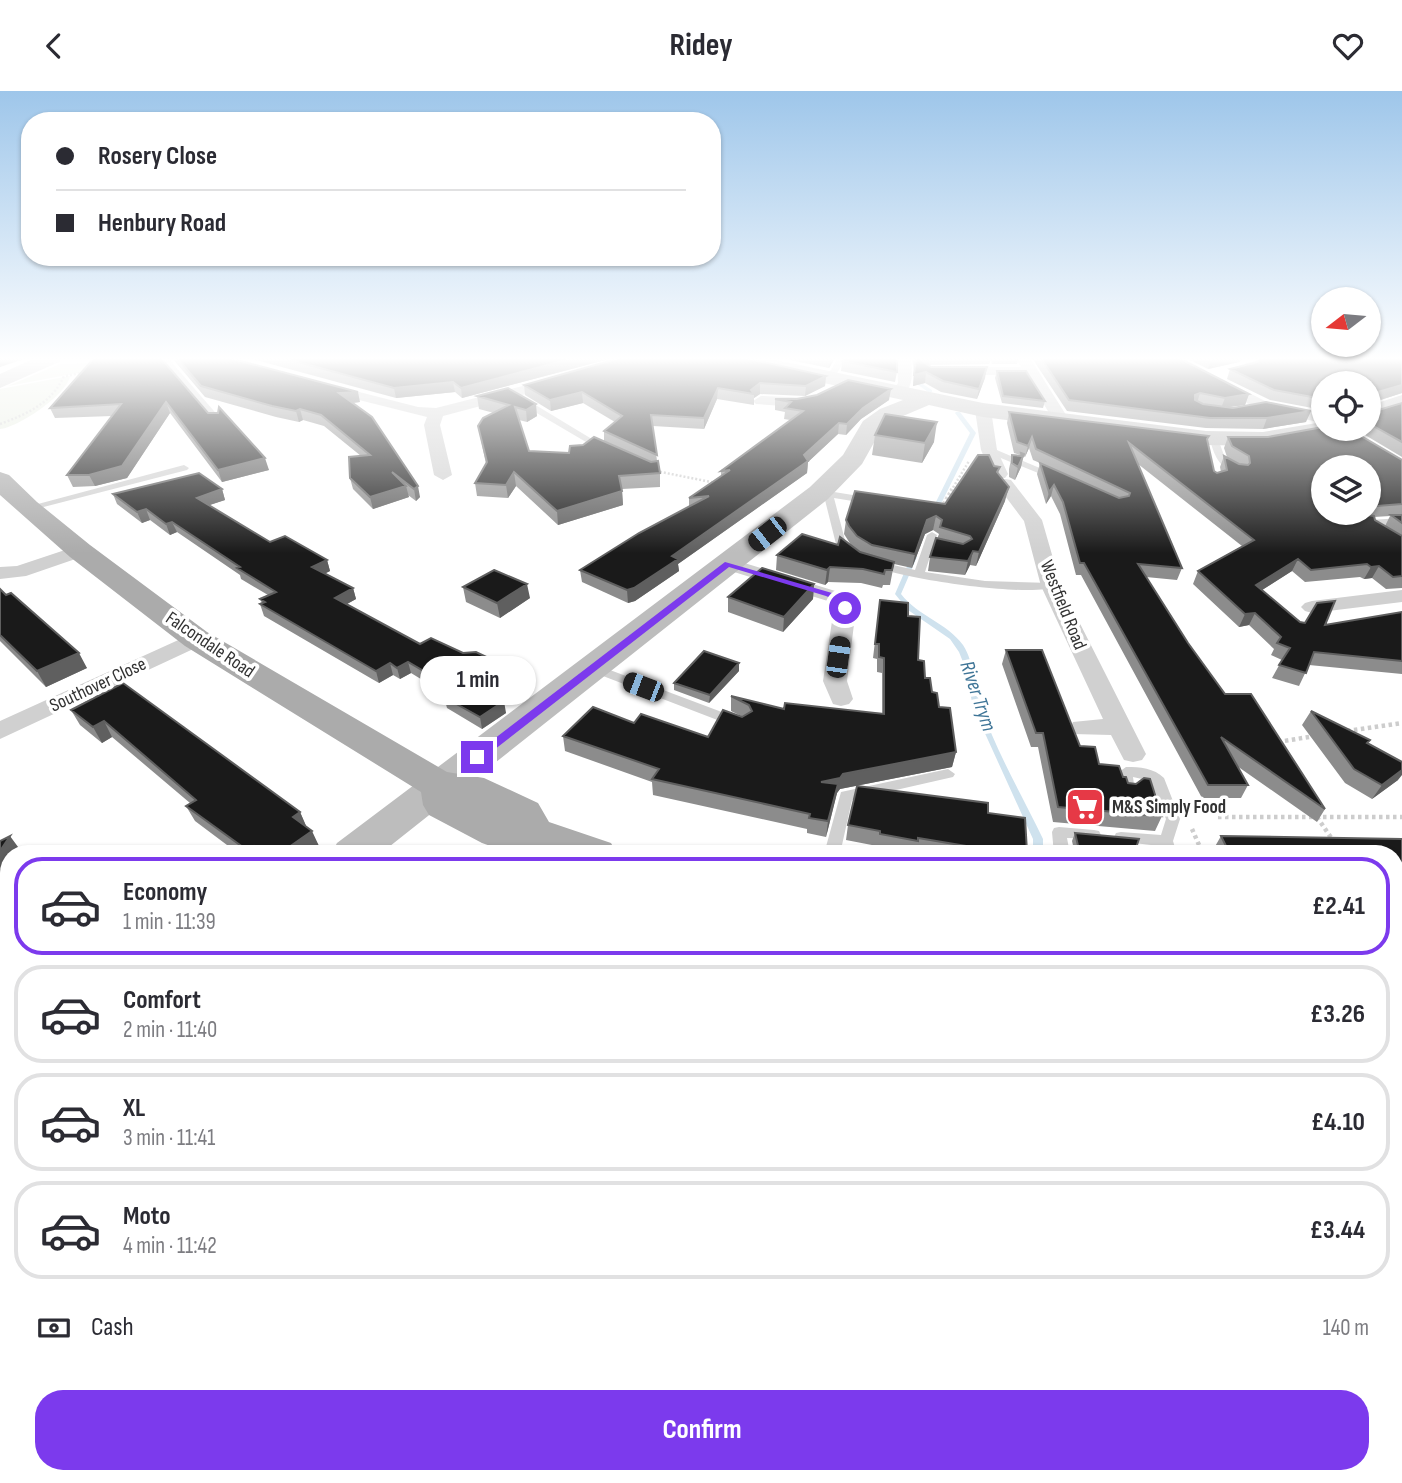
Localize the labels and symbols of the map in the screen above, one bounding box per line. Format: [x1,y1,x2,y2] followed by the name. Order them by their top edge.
[1311,287,1381,357] north arrow
[744,513,791,555] car
[1035,557,1091,653] street label: Westfield Road
[829,592,861,624] route start
[161,607,259,683] street label: Falcondale Road
[825,635,852,679] car
[46,653,150,717] street label: Southover Close
[419,655,535,705] callout: 1 min
[954,658,1002,734] water label: River Trym
[620,670,667,704] car
[461,741,493,773] route end
[1064,786,1106,828] supermarket icon: M&S Simply Food
[1112,796,1226,819] place label: M&S Simply Food

